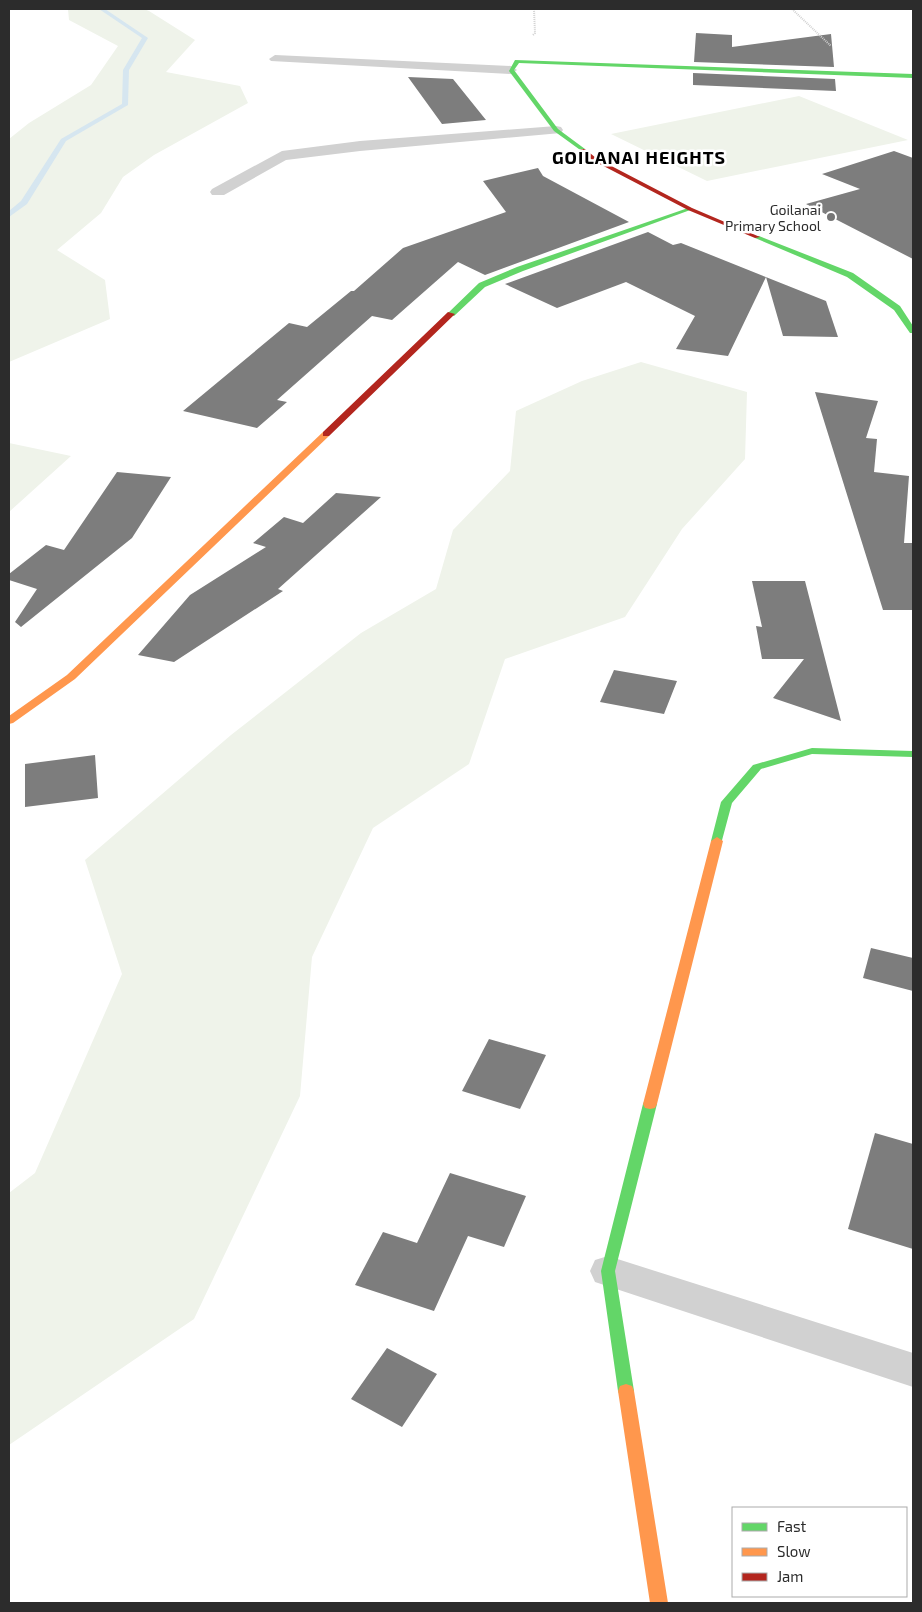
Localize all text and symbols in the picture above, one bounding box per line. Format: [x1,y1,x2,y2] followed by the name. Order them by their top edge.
[552,146,726,168] district label: GOILANAI HEIGHTS
[725,201,822,234] place label: Goilanai Primary School
[825,211,837,223] marker: Goilanai Primary School
[732,1507,907,1597] legend
[777,1517,807,1535] text: Fast
[777,1542,811,1560] text: Slow
[777,1567,803,1585] text: Jam

